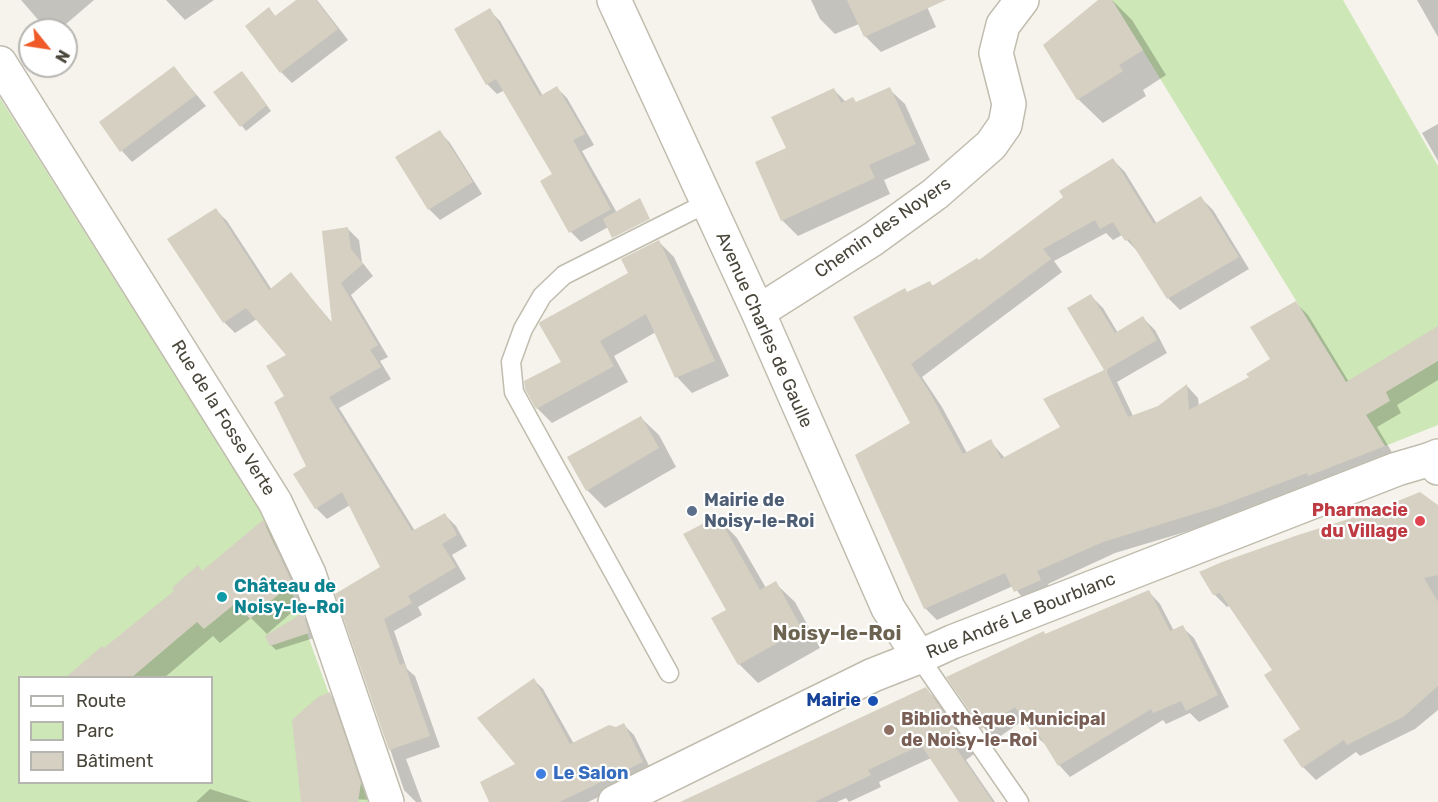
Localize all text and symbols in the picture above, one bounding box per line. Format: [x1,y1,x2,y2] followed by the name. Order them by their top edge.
[18,18,78,78] north arrow
[51,47,73,66] text: N
[811,173,955,283] street label: Chemin des Noyers
[711,229,817,431] street label: Avenue Charles de Gaulle
[166,336,280,500] street label: Rue de la Fosse Verte
[704,490,814,532] place label: Mairie de Noisy-le-Roi
[1312,500,1408,542] place label: Pharmacie du Village
[685,504,699,518] marker: Mairie de Noisy-le-Roi
[1413,514,1427,528] marker: Pharmacie du Village
[923,568,1119,664] street label: Rue André Le Bourblanc
[234,576,344,618] place label: Château de Noisy-le-Roi
[215,590,229,604] marker: Château de Noisy-le-Roi
[773,621,901,647] district label: Noisy-le-Roi
[18,676,213,784] legend
[76,690,126,712] text: Route
[806,690,861,712] place label: Mairie
[866,694,880,708] marker: Mairie
[901,709,1106,752] place label: Bibliothèque Municipal de Noisy-le-Roi
[76,720,114,742] text: Parc
[882,723,896,737] marker: Bibliothèque Municipal de Noisy-le-Roi
[76,750,153,772] text: Bâtiment
[553,763,628,785] place label: Le Salon
[534,767,548,781] marker: Le Salon

